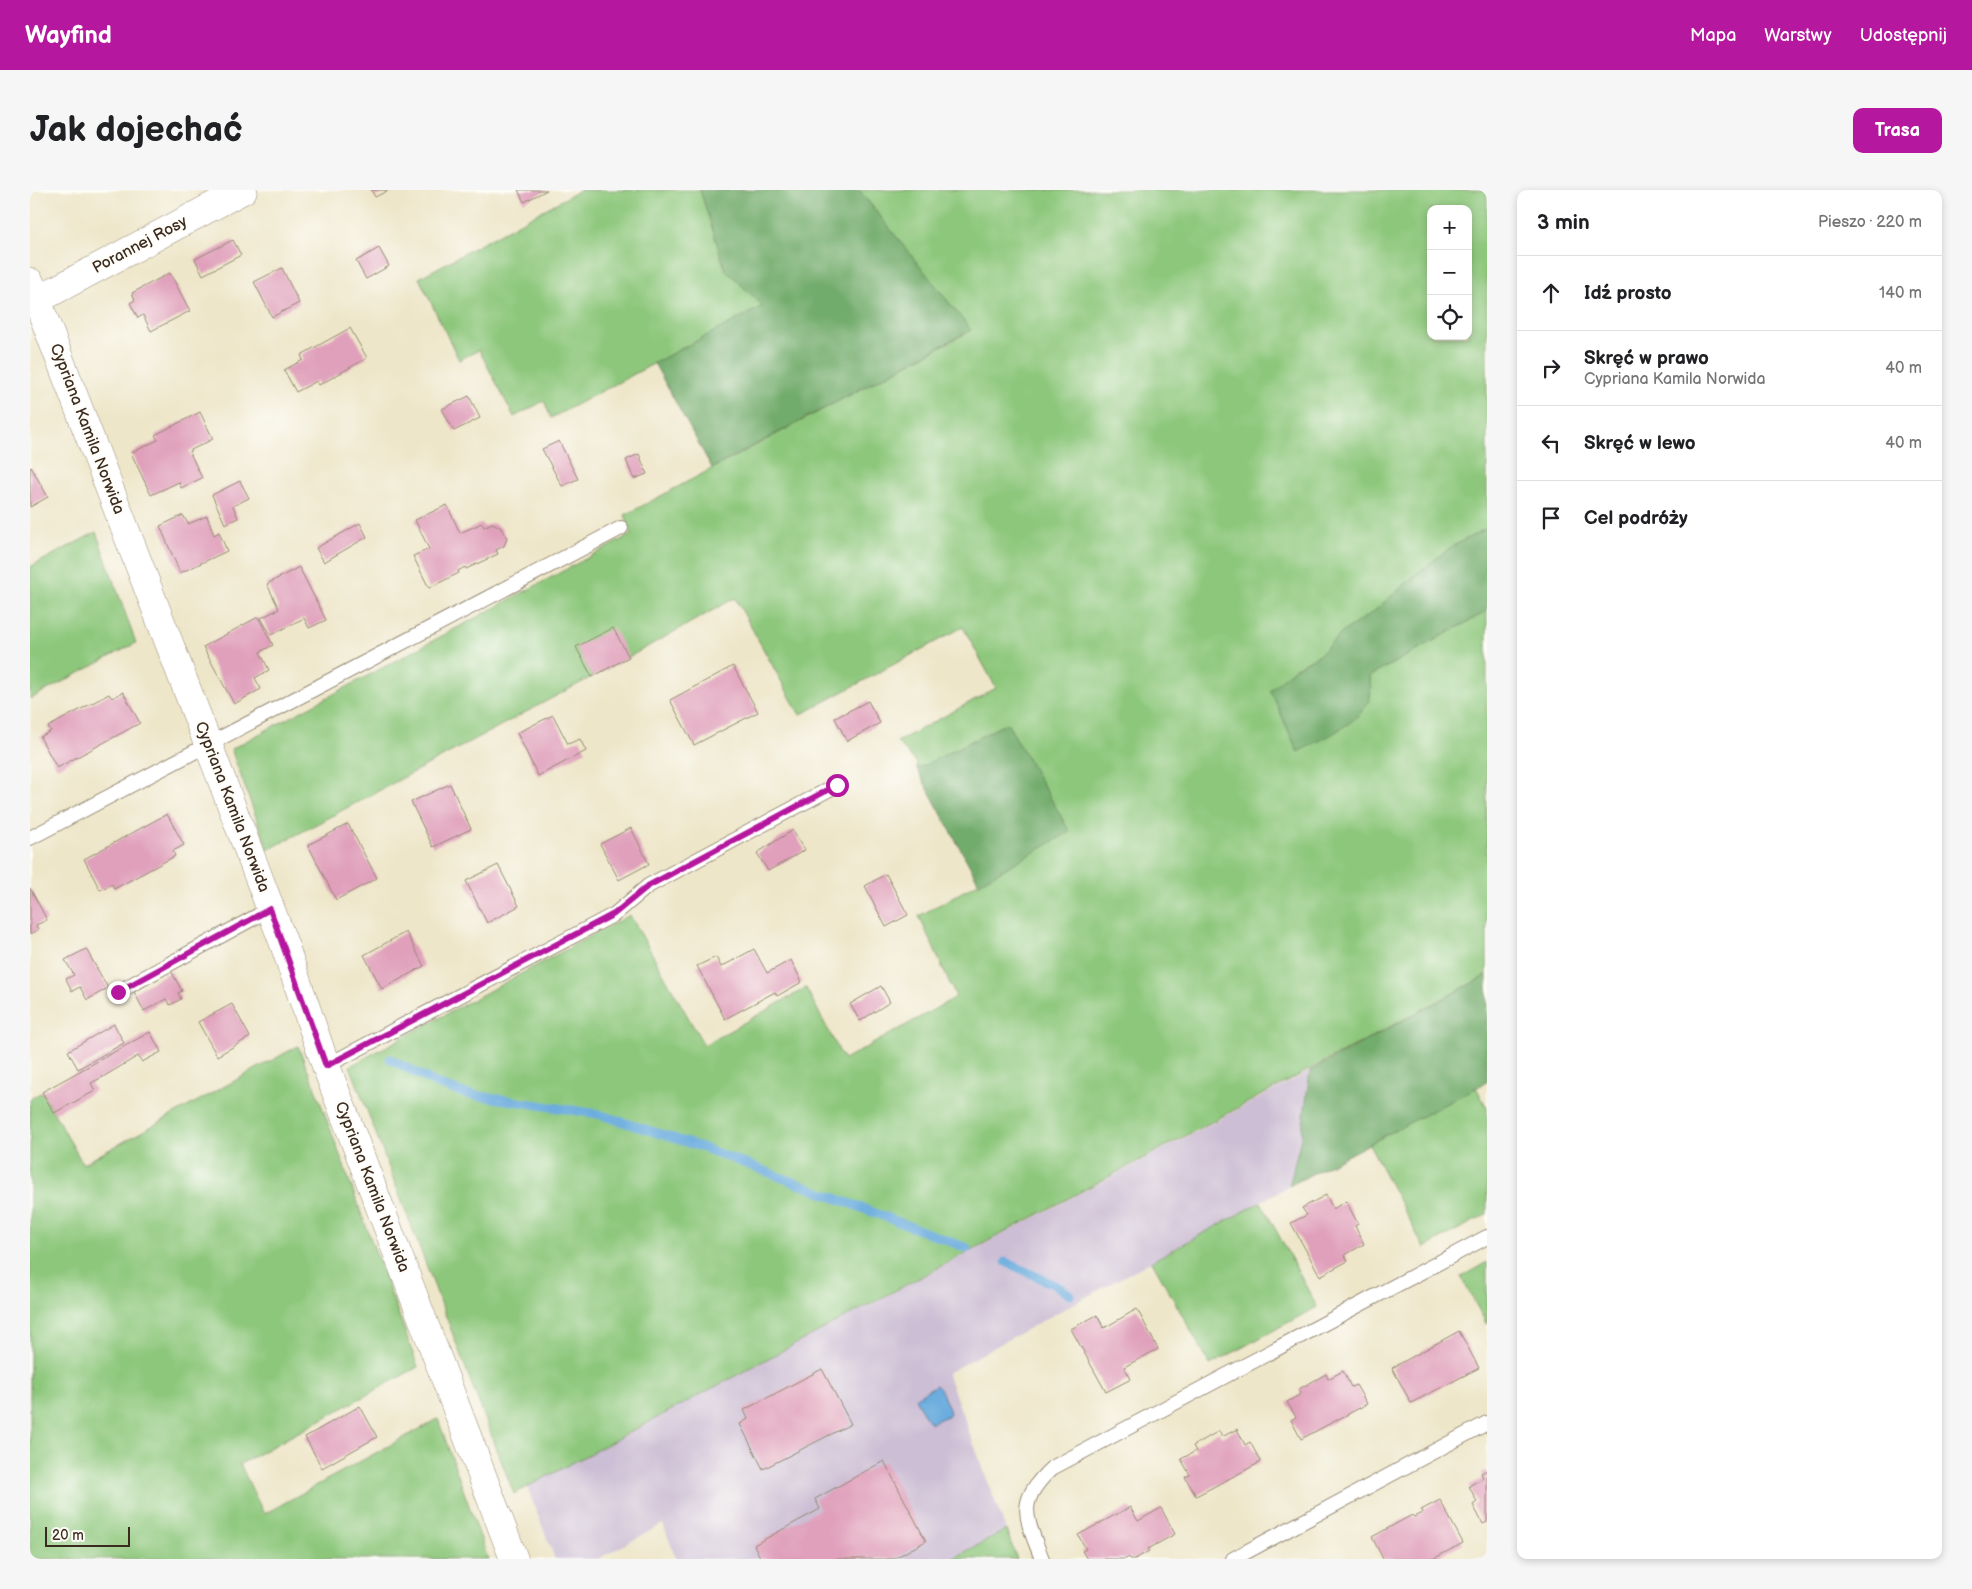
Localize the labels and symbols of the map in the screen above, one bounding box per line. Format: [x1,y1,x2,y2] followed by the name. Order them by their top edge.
[89,212,191,278] street label: Porannej Rosy
[46,341,128,517] street label: Cypriana Kamila Norwida
[191,719,273,895] street label: Cypriana Kamila Norwida
[826,774,849,797] route start
[107,981,130,1004] route end
[331,1099,413,1275] street label: Cypriana Kamila Norwida
[45,1524,130,1547] scale bar

